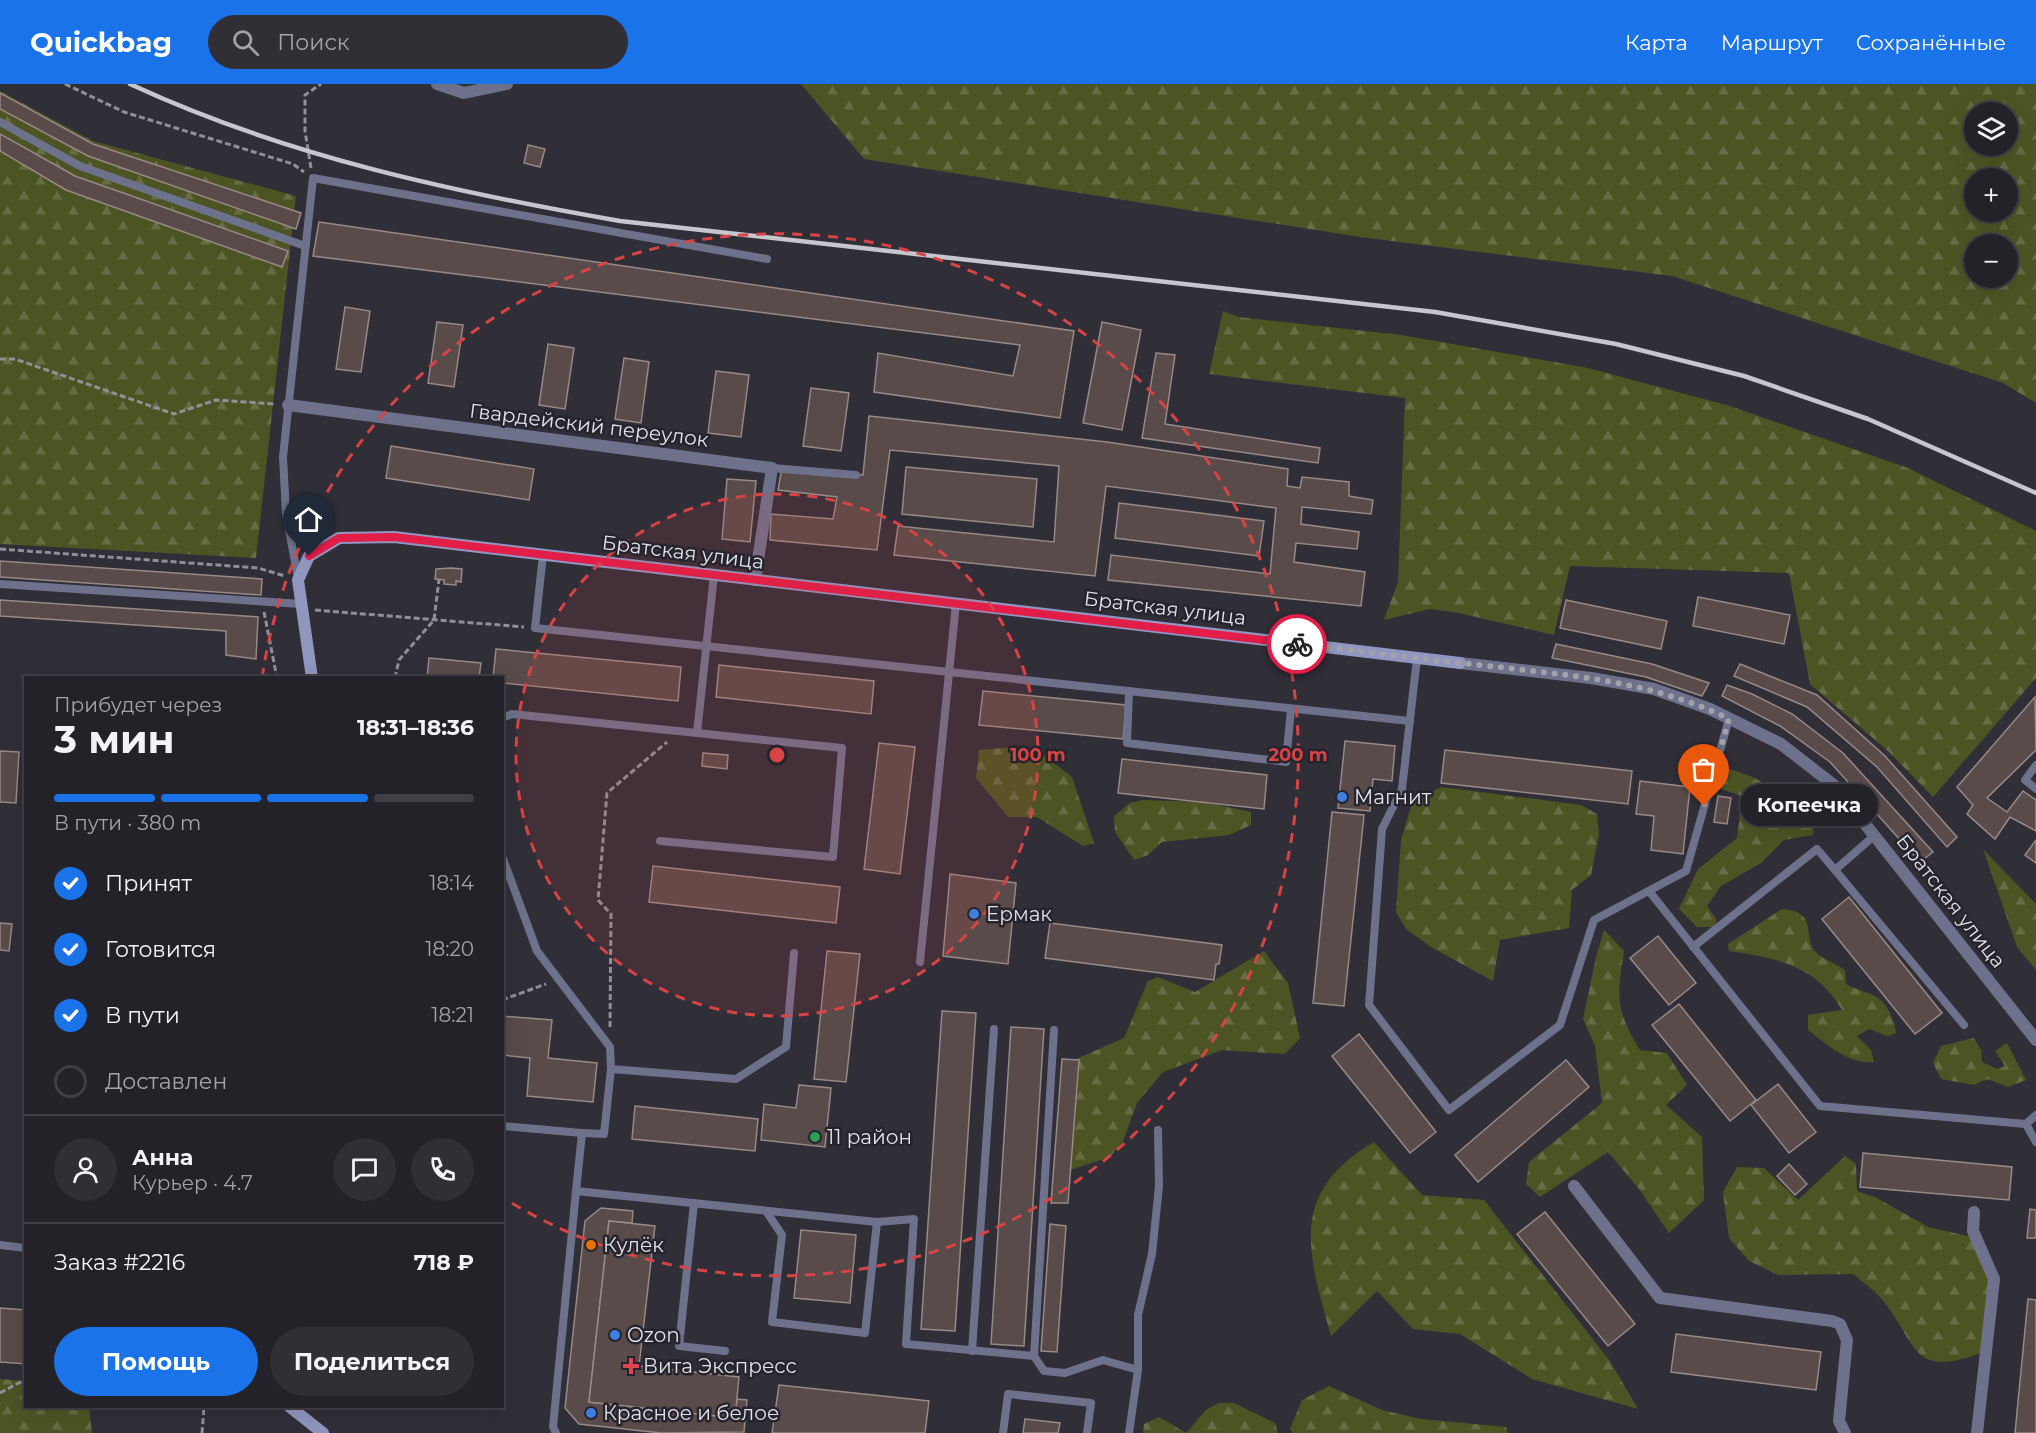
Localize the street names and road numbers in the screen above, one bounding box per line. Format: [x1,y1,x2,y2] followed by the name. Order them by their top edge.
[468,398,710,452] street label: Гвардейский переулок
[601,530,765,574] street label: Братская улица
[1083,586,1247,630] street label: Братская улица
[1891,829,2011,973] street label: Братская улица

